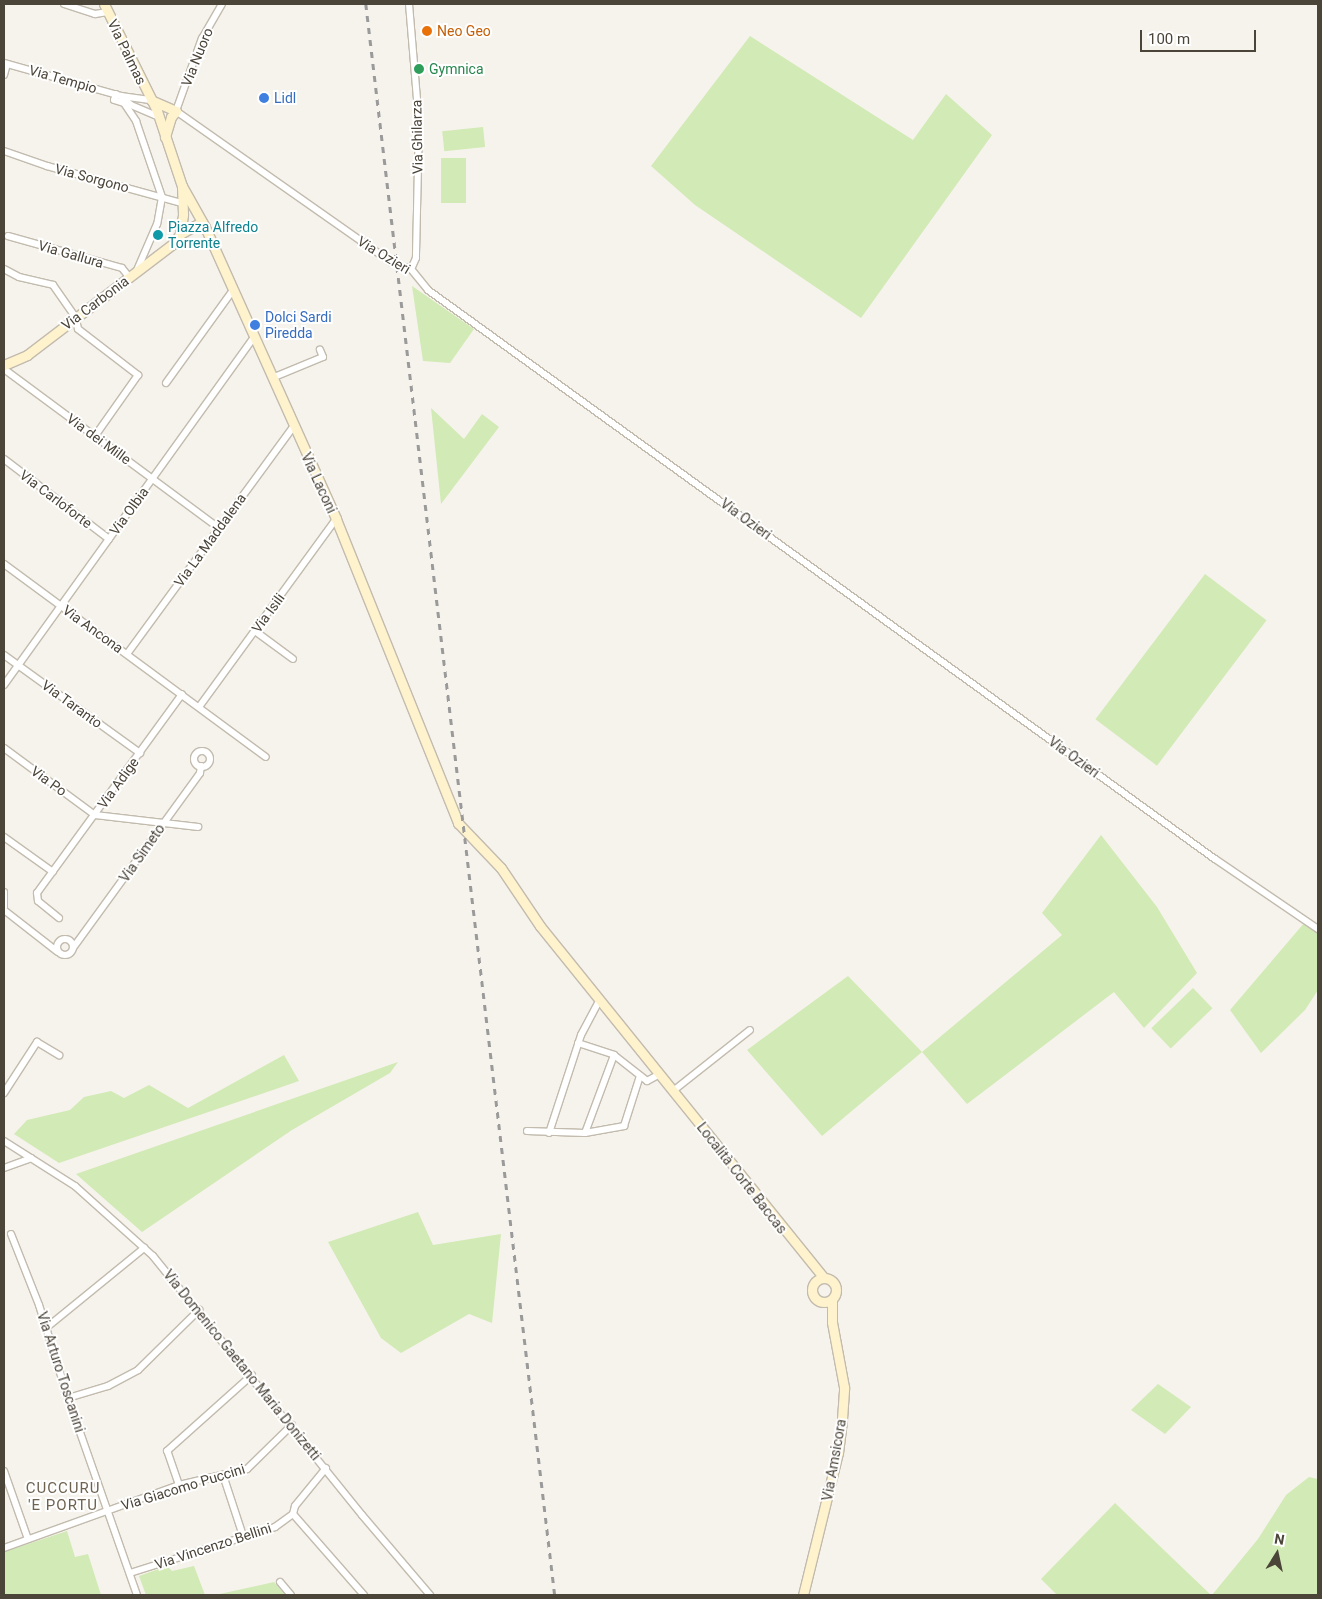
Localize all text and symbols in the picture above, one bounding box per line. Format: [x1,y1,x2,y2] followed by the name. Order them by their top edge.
[104,17,150,87] street label: Via Palmas
[1142,20,1258,52] scale bar
[437,23,491,39] place label: Neo Geo
[178,25,216,89] street label: Via Nuoro
[421,25,433,37] marker: Neo Geo
[1148,30,1190,48] text: 100 m
[27,61,99,97] street label: Via Tempio
[429,61,484,77] place label: Gymnica
[413,63,425,75] marker: Gymnica
[274,90,296,106] place label: Lidl
[258,92,270,104] marker: Lidl
[408,100,426,174] street label: Via Ghilarza
[53,160,131,196] street label: Via Sorgono
[168,219,258,252] place label: Piazza Alfredo Torrente
[152,229,164,241] marker: Piazza Alfredo Torrente
[354,233,414,277] street label: Via Ozieri
[36,237,106,271] street label: Via Gallura
[58,272,132,334] street label: Via Carbonia
[265,309,332,342] place label: Dolci Sardi Piredda
[249,319,261,331] marker: Dolci Sardi Piredda
[64,410,134,468] street label: Via dei Mille
[298,450,340,516] street label: Via Laconi
[17,466,95,532] street label: Via Carloforte
[106,484,152,538] street label: Via Olbia
[170,490,250,590] street label: Via La Maddalena
[717,495,775,543] street label: Via Ozieri
[248,590,288,636] street label: Via Isili
[59,601,127,657] street label: Via Ancona
[38,676,106,732] street label: Via Taranto
[1045,733,1103,781] street label: Via Ozieri
[94,754,142,812] street label: Via Adige
[28,762,70,800] street label: Via Po
[116,821,168,885] street label: Via Simeto
[693,1119,791,1237] street label: Località Corte Baccas
[160,1266,324,1464] street label: Via Domenico Gaetano Maria Donizetti
[34,1309,88,1435] street label: Via Arturo Toscanini
[819,1418,849,1502] street label: Via Amsicora
[119,1460,247,1514] street label: Via Giacomo Puccini
[25,1479,101,1514] district label: CUCCURU 'E PORTU
[153,1519,273,1573] street label: Via Vincenzo Bellini
[1252,1529,1302,1579] north arrow
[1273,1530,1286,1548] text: N

